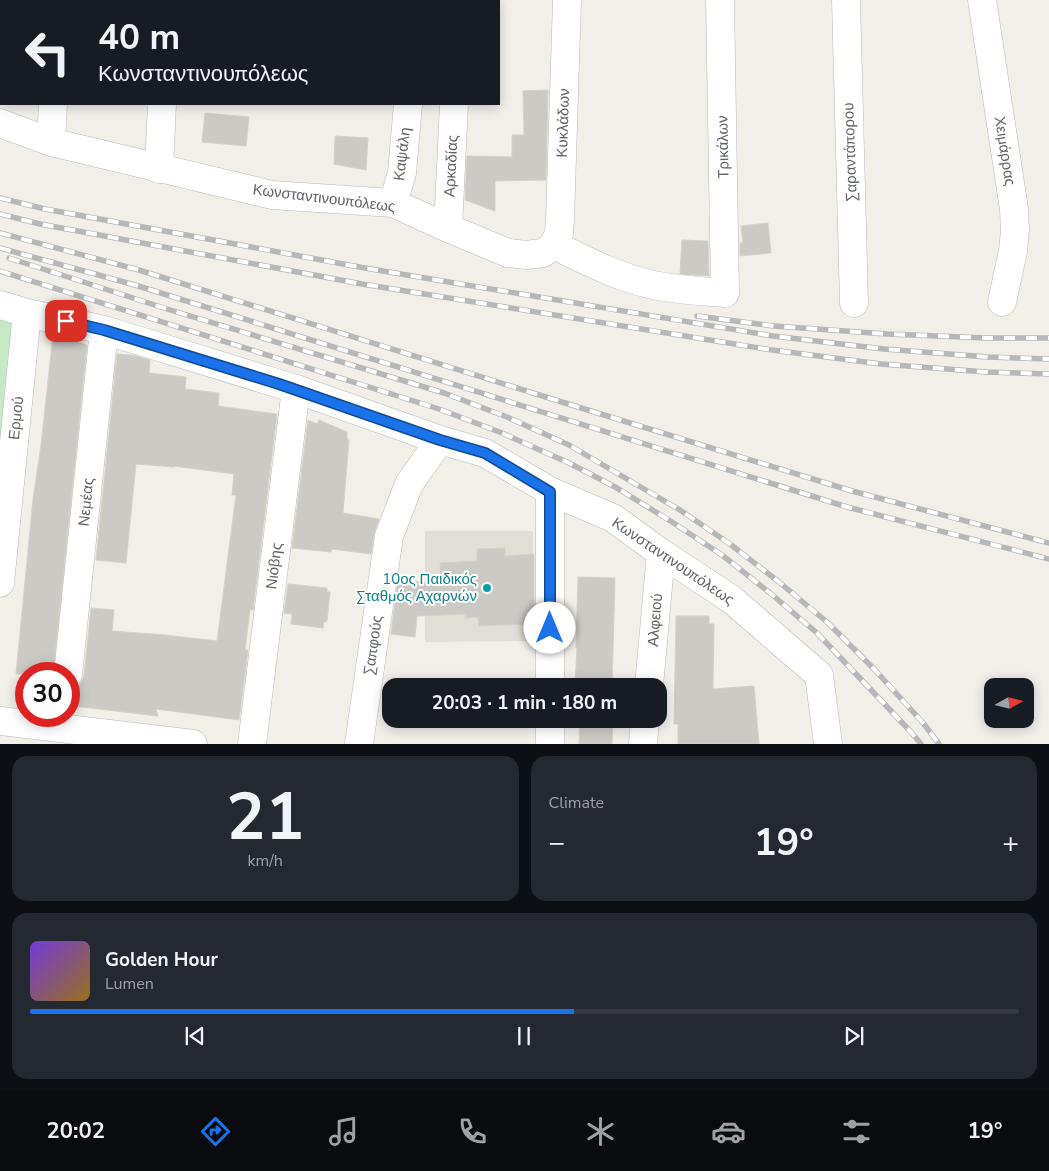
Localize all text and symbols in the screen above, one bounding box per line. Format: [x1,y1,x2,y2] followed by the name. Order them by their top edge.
[98,14,180,61] text: 40 m
[15,20,80,85] icon: left
[98,59,308,89] text: Κωνσταντινουπόλεως
[552,88,574,158] street label: Κυκλάδων
[838,102,862,202] street label: Σαραντάπορου
[712,115,734,179] street label: Τρικάλων
[990,115,1020,187] street label: Χειμάρρας
[389,126,415,182] street label: Καψάλη
[439,134,463,198] street label: Αρκαδίας
[252,179,396,217] street label: Κωνσταντινουπόλεως
[45,300,87,342] pin
[52,307,80,335] icon: arrive
[4,395,28,441] street label: Ερμού
[74,477,98,527] street label: Νεμέας
[608,513,738,609] street label: Κωνσταντινουπόλεως
[261,542,287,590] street label: Νιόβης
[356,569,477,606] place label: 10ος Παιδικός Σταθμός Αχαρνών
[481,582,493,594] marker: 10ος Παιδικός Σταθμός Αχαρνών
[643,592,667,648] street label: Αλφειού
[523,601,575,653] position arrow
[359,614,387,676] street label: Σαπφούς
[15,662,80,727] speed limit sign: 30
[984,678,1034,728] north arrow
[984,678,1034,728] map controls
[432,690,617,716] text: 20:03 · 1 min · 180 m
[226,773,304,862] text: 21
[549,792,604,814] text: Climate
[754,817,814,868] text: 19°
[549,824,565,862] text: −
[1002,824,1019,862] text: +
[248,850,283,872] text: km/h
[105,947,218,973] text: Golden Hour
[105,973,154,995] text: Lumen
[181,1022,209,1050] icon: previous
[510,1022,538,1050] icon: pause
[840,1022,868,1050] icon: next
[198,1114,233,1149] icon: directions
[326,1114,361,1149] icon: music
[455,1114,490,1149] icon: phone
[583,1114,618,1149] icon: climate
[711,1114,746,1149] icon: car
[839,1114,874,1149] icon: filters
[47,1116,105,1146] text: 20:02
[968,1116,1002,1146] text: 19°

